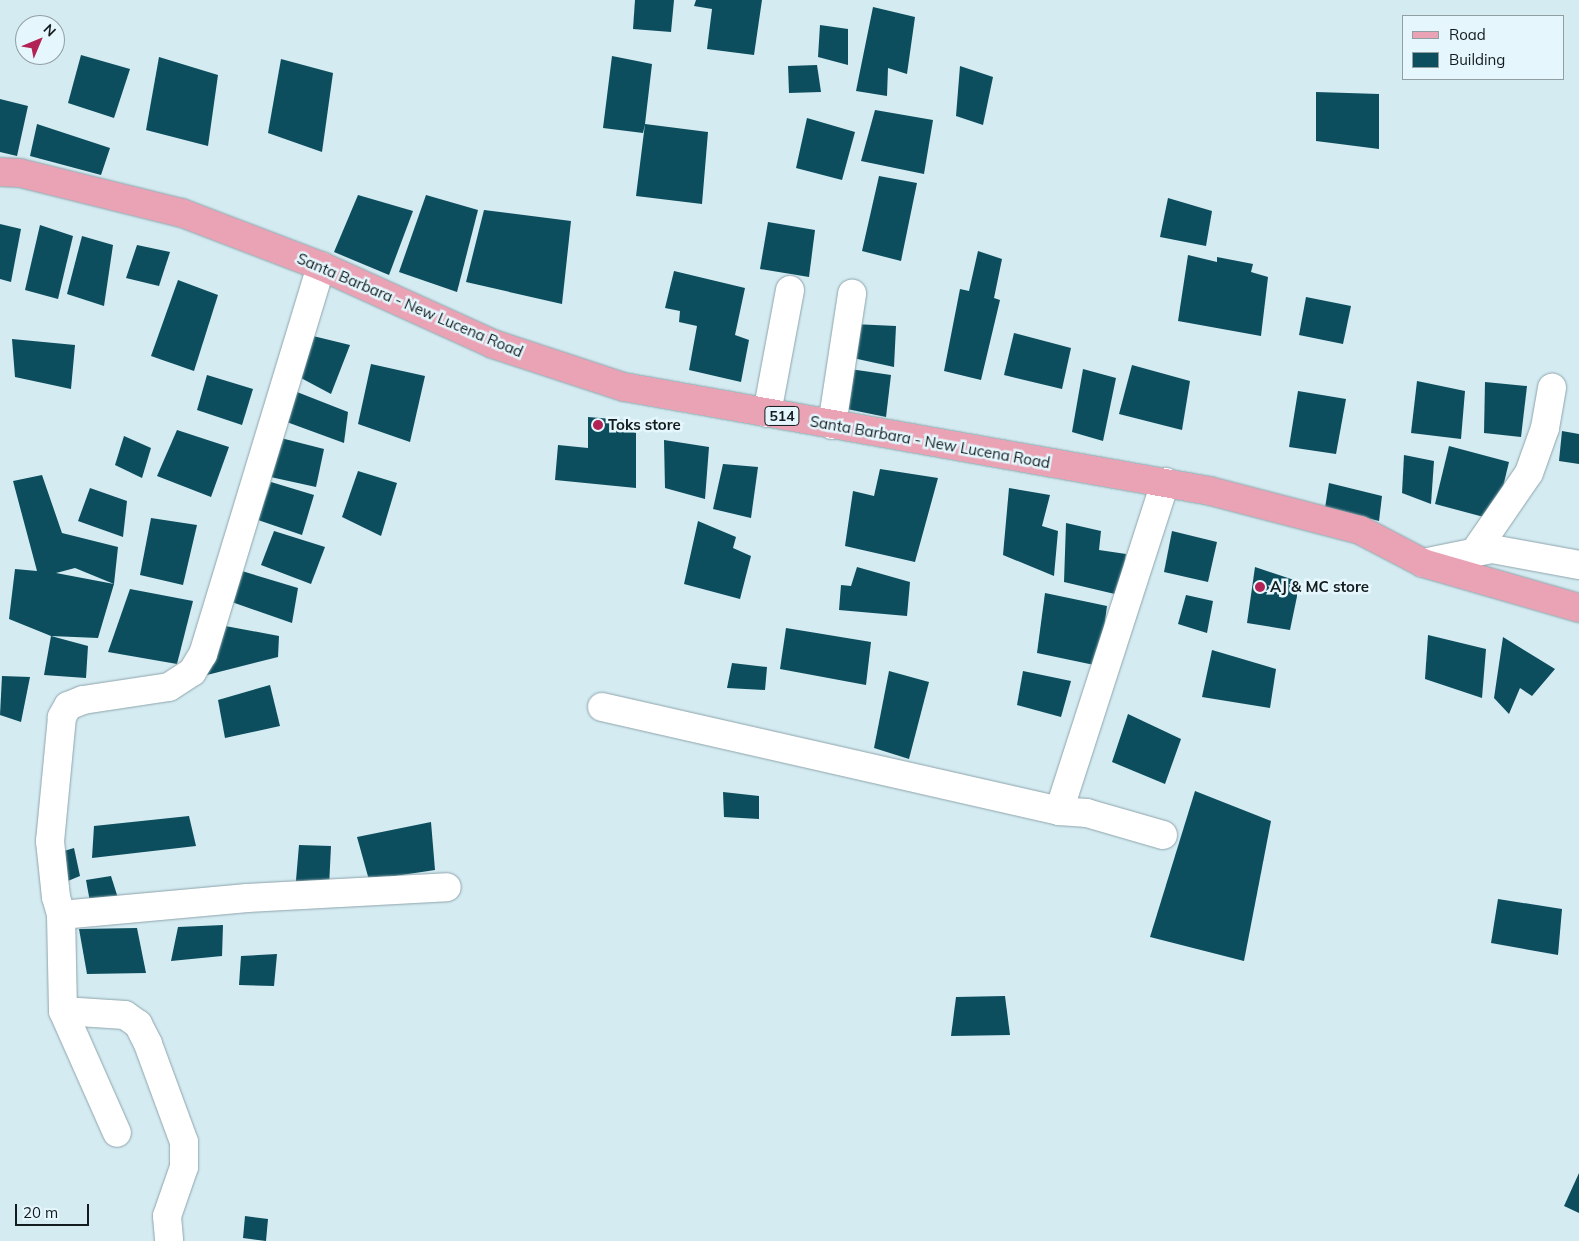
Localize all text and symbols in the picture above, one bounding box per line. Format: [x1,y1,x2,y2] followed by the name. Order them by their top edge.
[15,15,65,65] north arrow
[1402,15,1564,80] legend
[40,20,60,40] text: N
[1449,25,1486,44] text: Road
[1449,50,1505,69] text: Building
[294,249,526,361] street label: Santa Barbara - New Lucena Road
[763,404,801,428] road number: 514
[809,412,1051,472] street label: Santa Barbara - New Lucena Road
[608,416,681,434] place label: Toks store
[592,419,604,431] marker: Toks store
[1270,578,1369,596] place label: AJ & MC store
[1254,581,1266,593] marker: AJ & MC store
[18,1194,91,1226] scale bar
[23,1203,58,1222] text: 20 m

